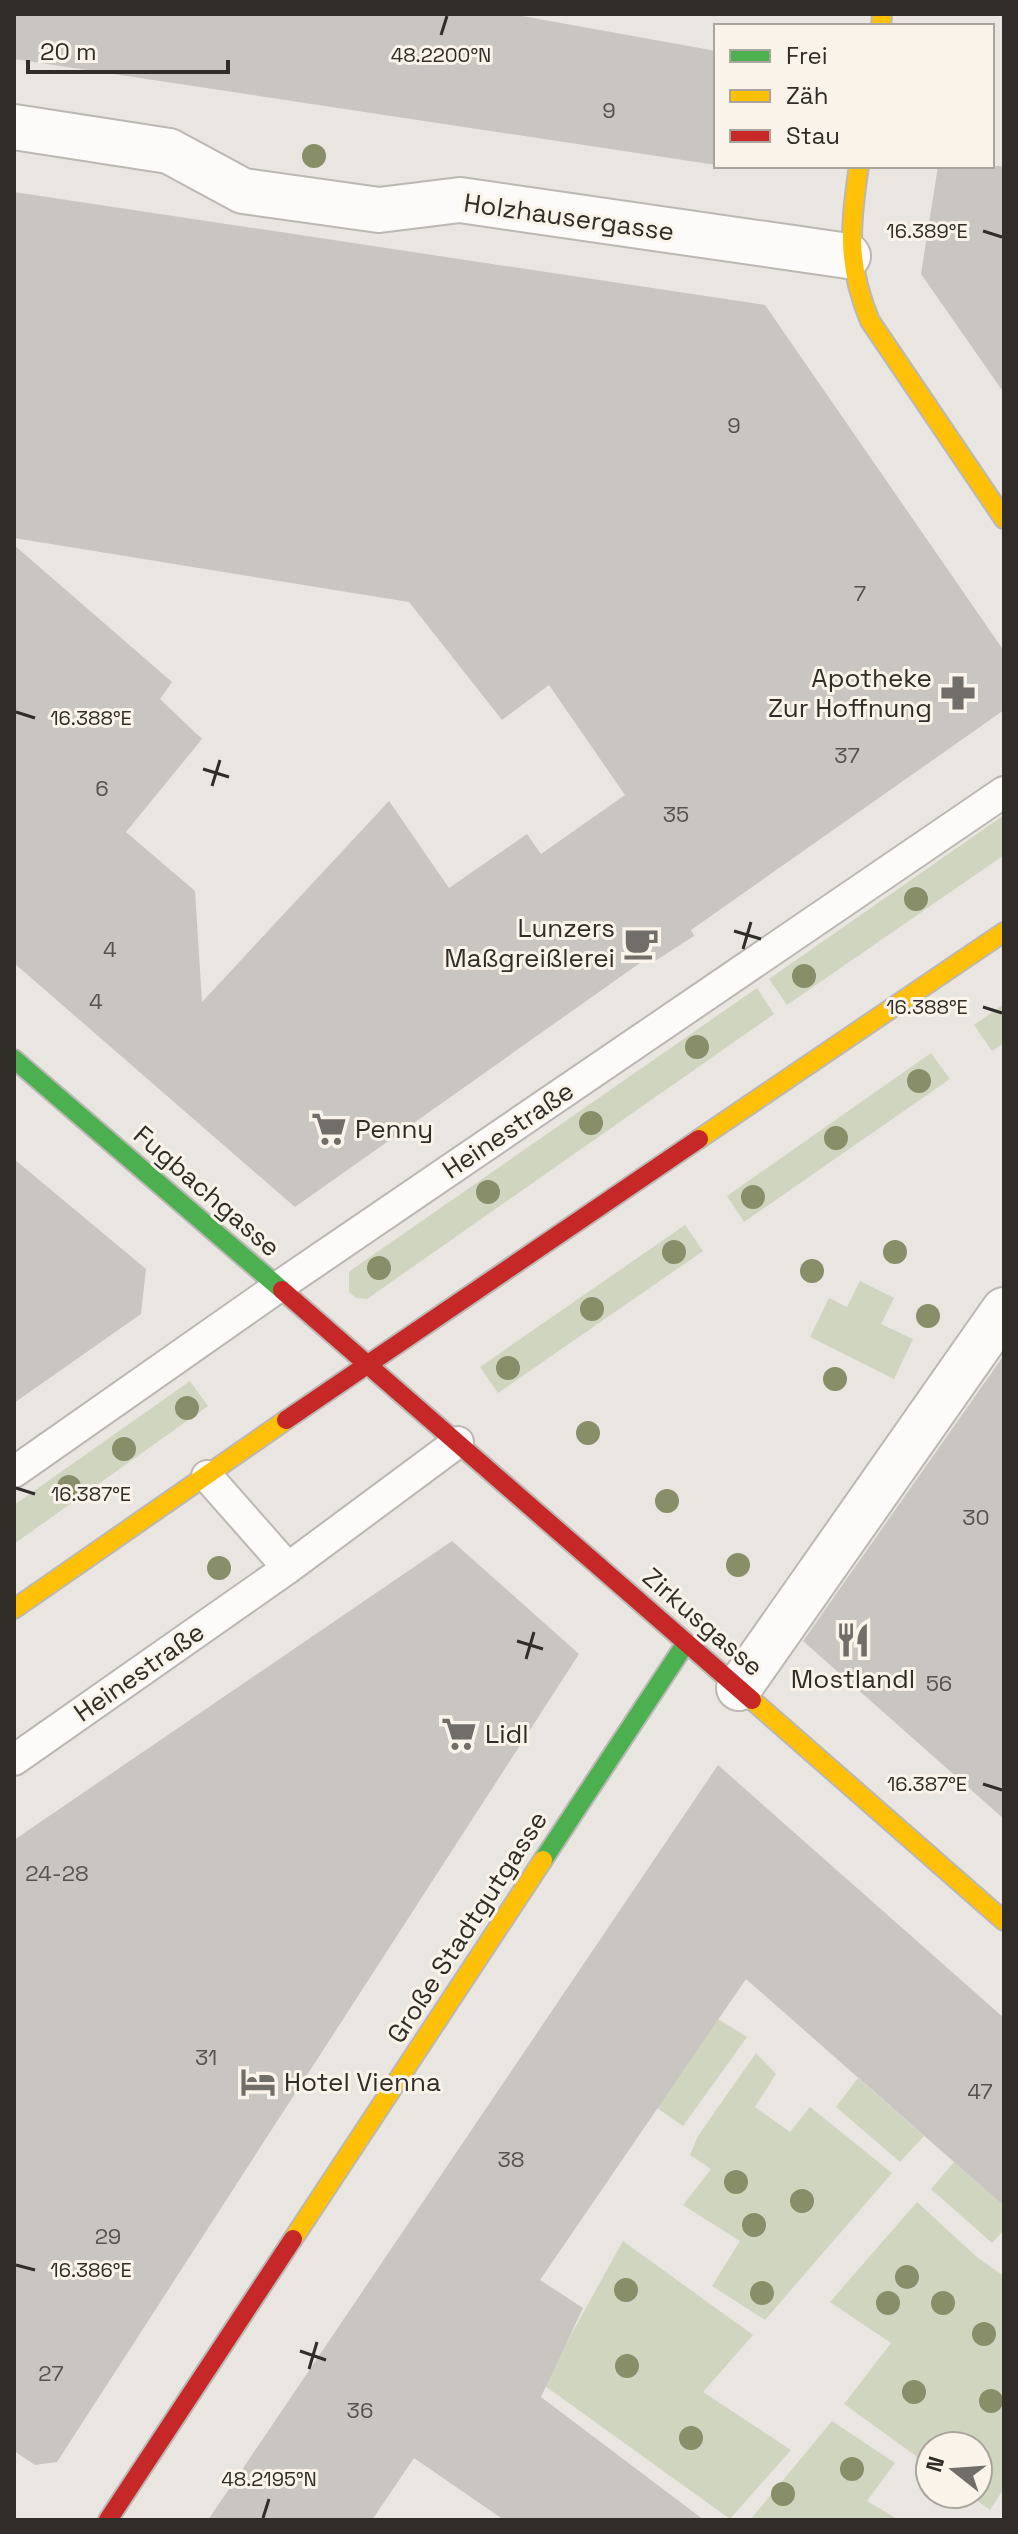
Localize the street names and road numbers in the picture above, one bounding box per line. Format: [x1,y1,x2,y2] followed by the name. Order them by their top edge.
[462,185,676,249] street label: Holzhausergasse
[436,1074,580,1186] street label: Heinestraße
[126,1118,288,1264] street label: Fugbachgasse
[636,1560,770,1684] street label: Zirkusgasse
[67,1615,211,1729] street label: Heinestraße
[379,1805,555,2049] street label: Große Stadtgutgasse

